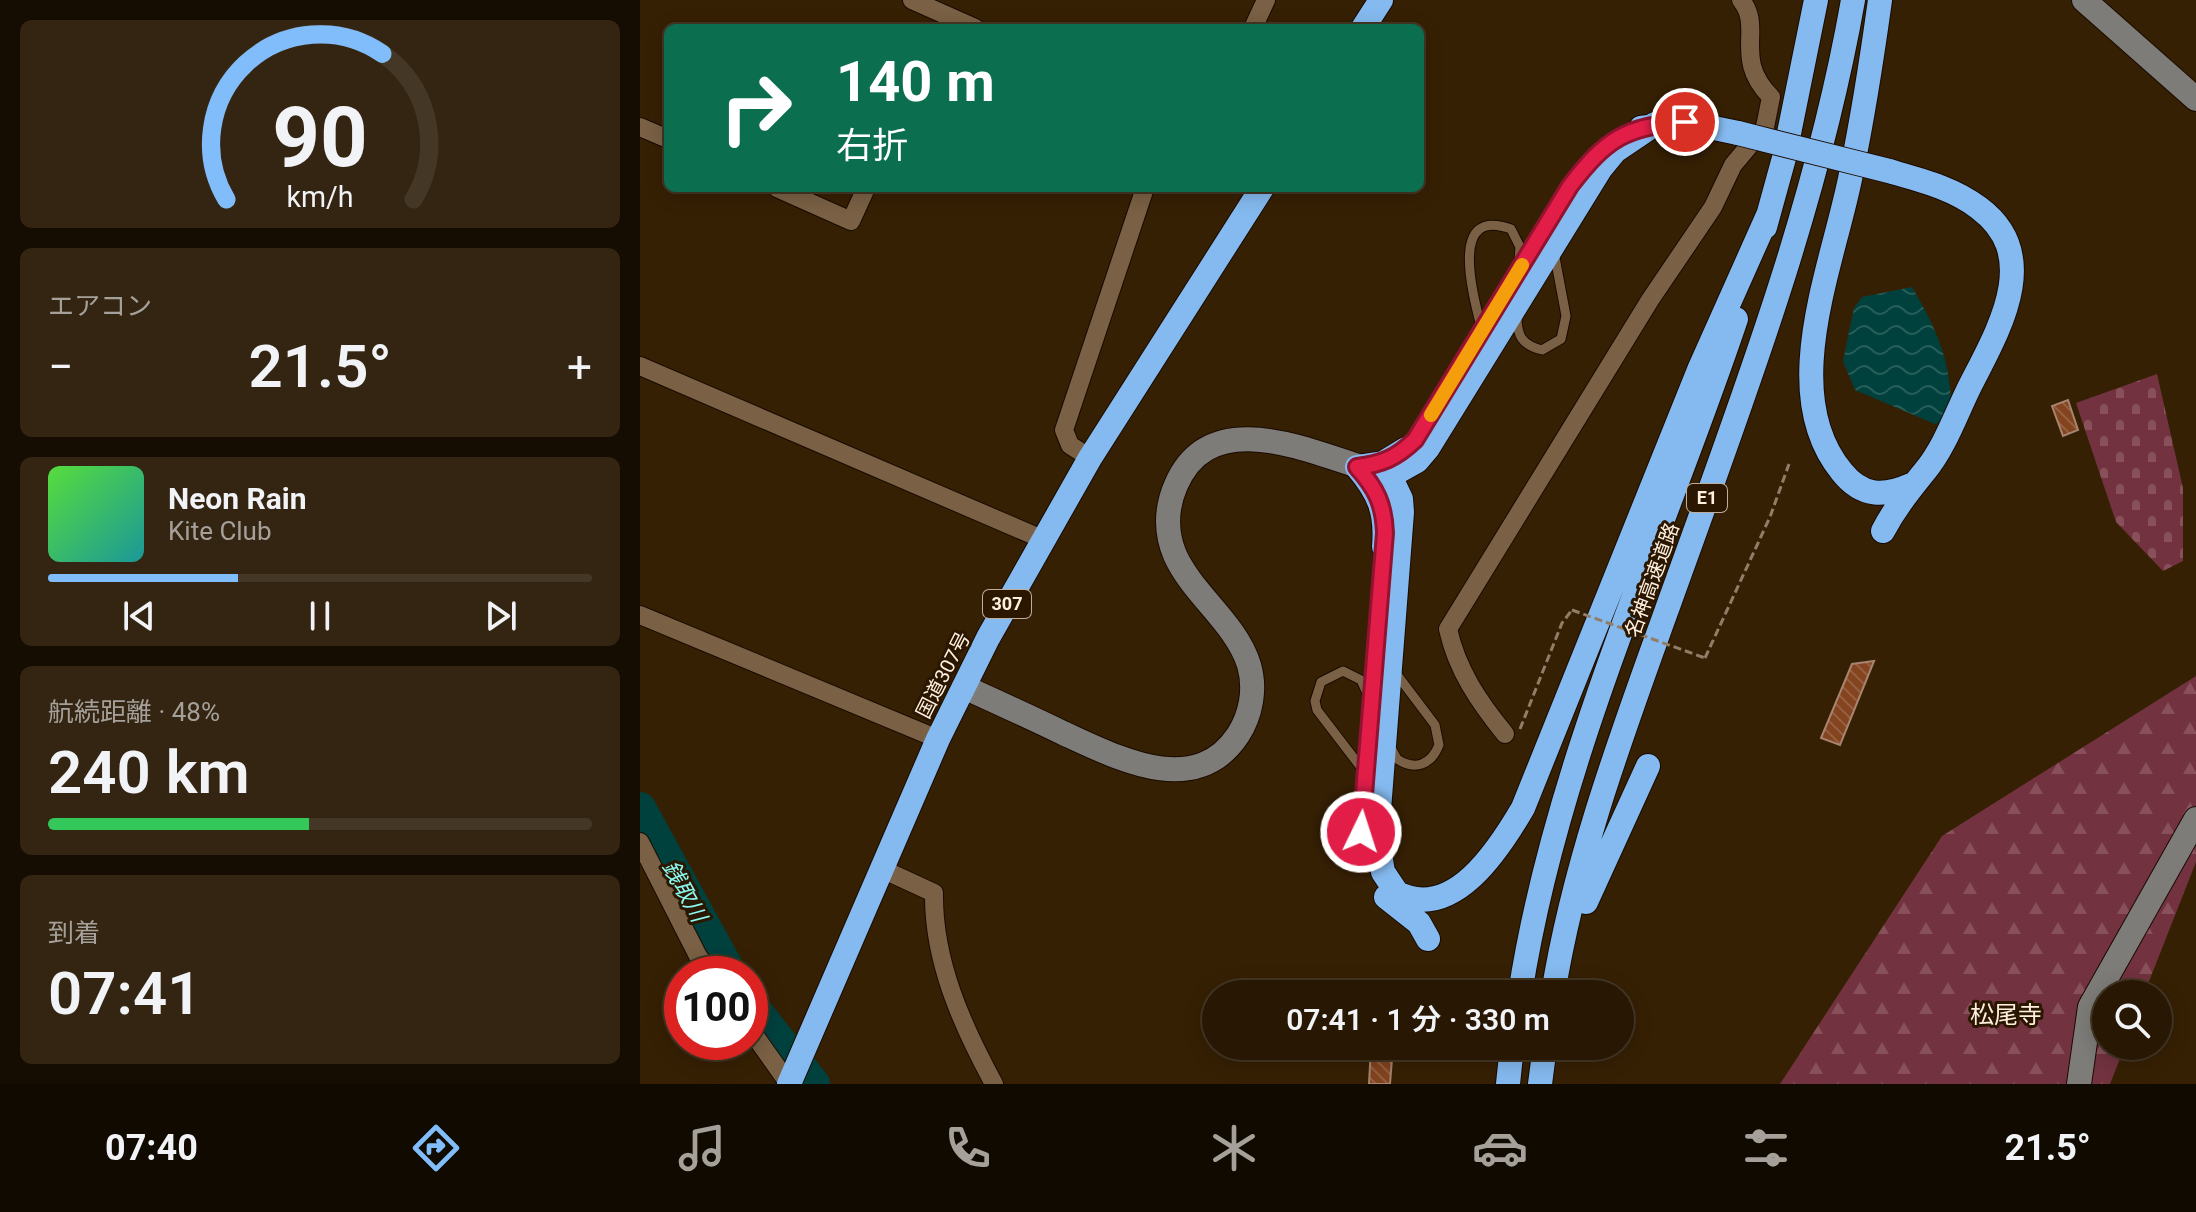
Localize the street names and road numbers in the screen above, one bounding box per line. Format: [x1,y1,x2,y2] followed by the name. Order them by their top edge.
[1687,484,1727,512] road number: E1
[1620,520,1684,640] street label: 名神高速道路
[983,590,1031,618] road number: 307
[911,628,975,722] street label: 国道307号

